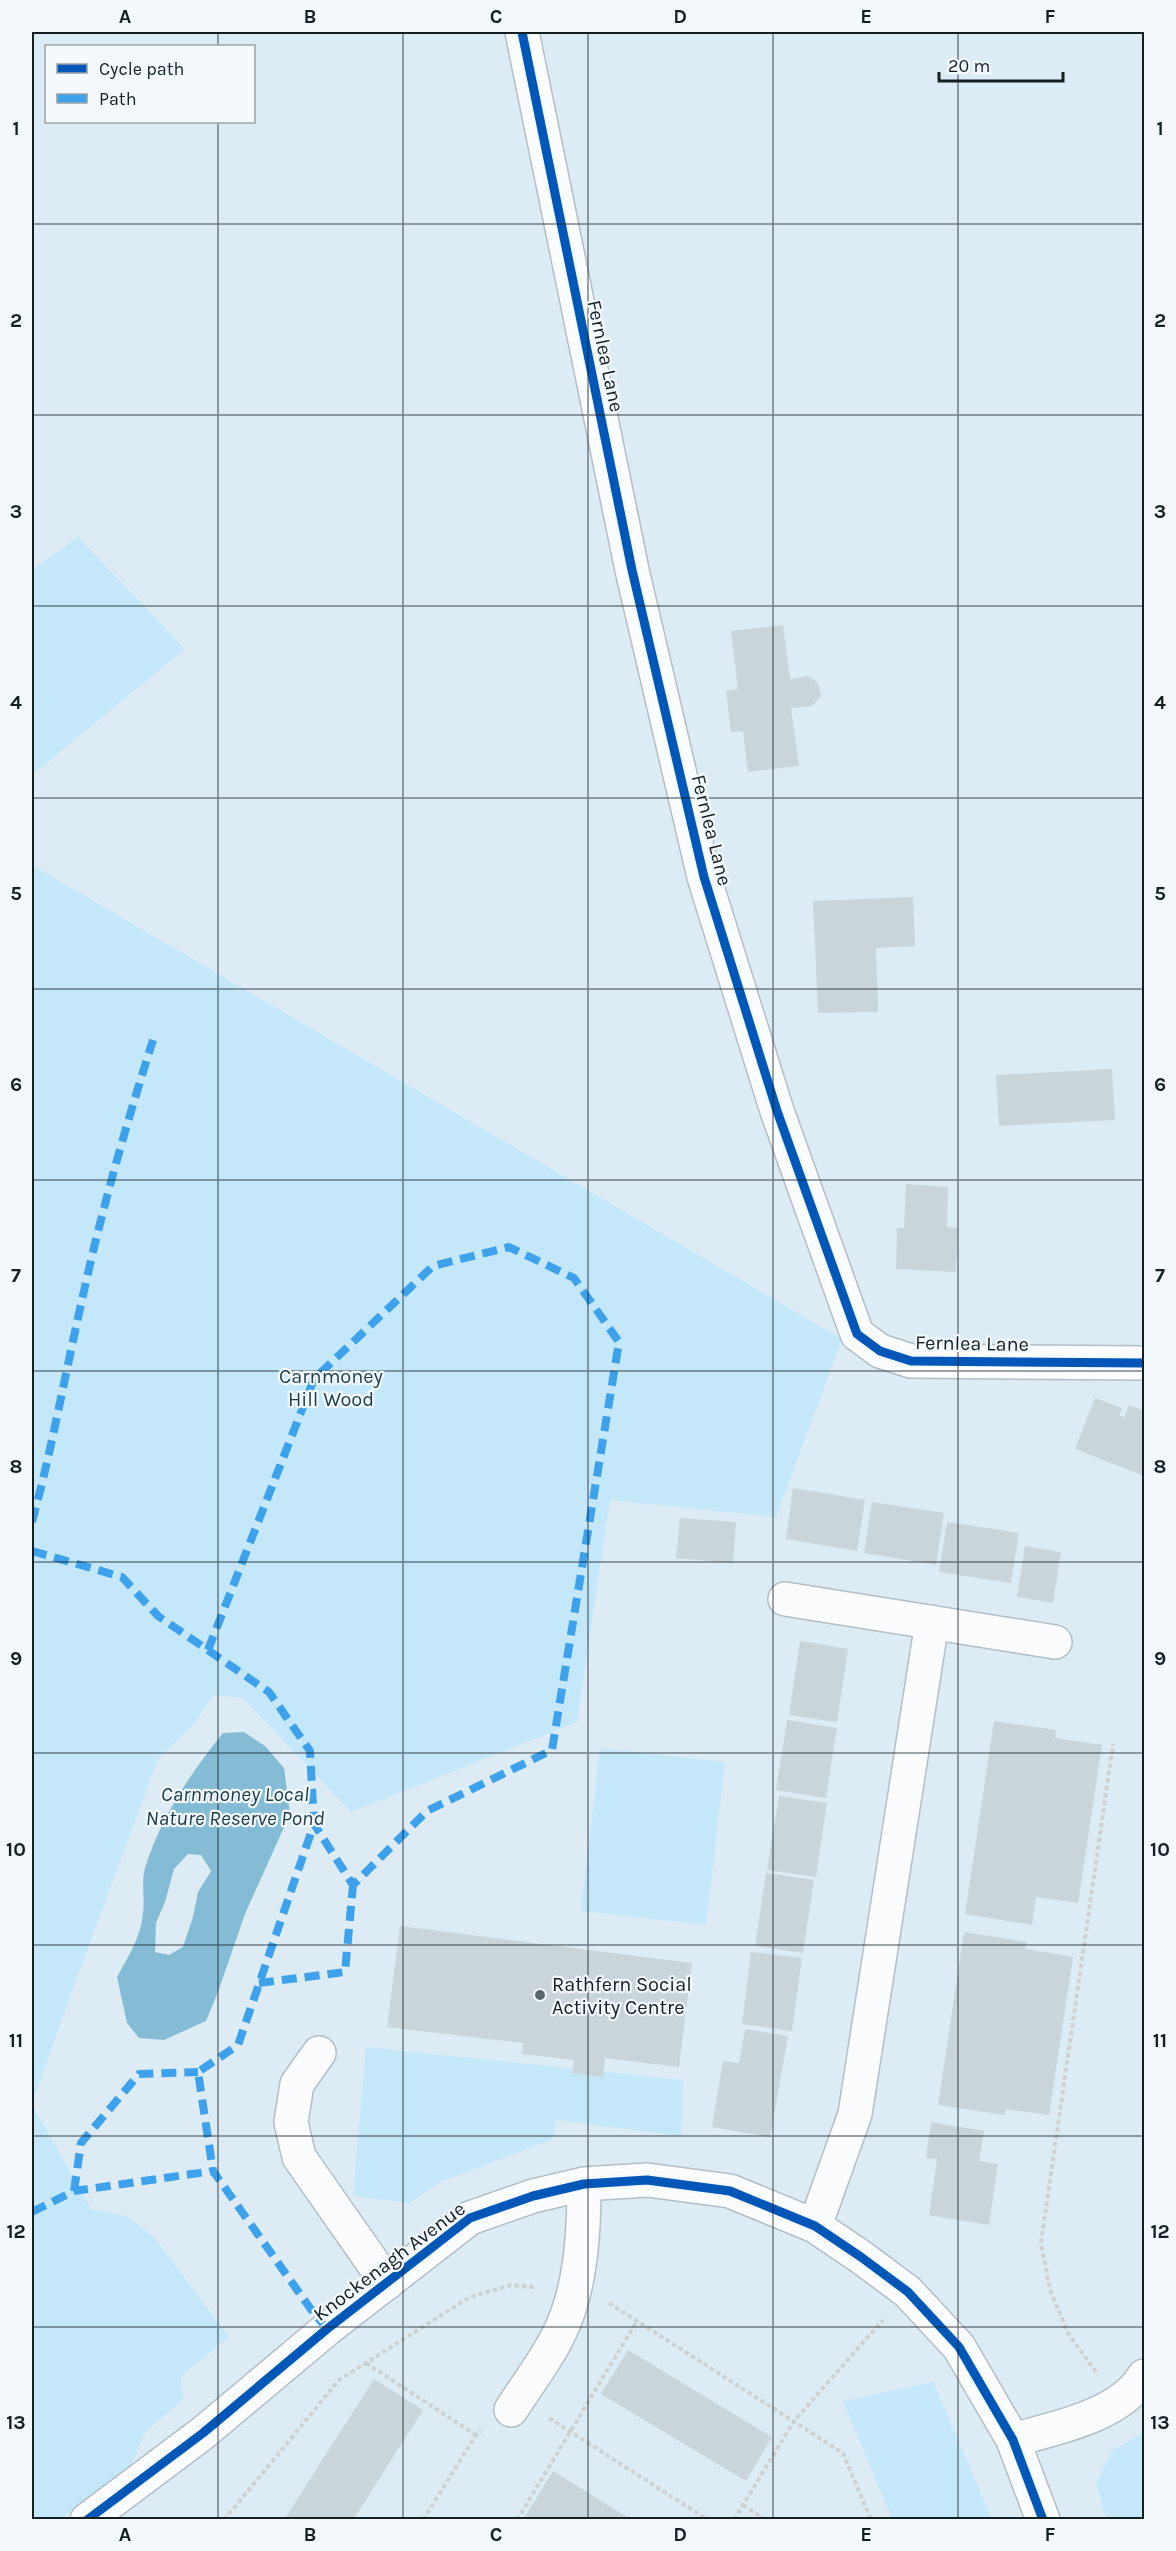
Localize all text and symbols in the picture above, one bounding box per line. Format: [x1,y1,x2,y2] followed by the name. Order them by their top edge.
[119,5,132,28] text: A
[304,5,316,28] text: B
[490,5,502,28] text: C
[673,5,687,28] text: D
[860,5,872,28] text: E
[1045,5,1056,28] text: F
[45,45,255,123] legend
[939,45,1064,83] scale bar
[948,55,990,77] text: 20 m
[99,58,184,80] text: Cycle path
[99,88,137,110] text: Path
[12,117,20,140] text: 1
[1156,117,1164,140] text: 1
[582,298,629,414] street label: Fernlea Lane
[10,309,22,332] text: 2
[1154,309,1166,332] text: 2
[10,500,22,523] text: 3
[1154,500,1166,523] text: 3
[10,691,22,714] text: 4
[1154,691,1166,714] text: 4
[687,772,736,888] street label: Fernlea Lane
[10,882,22,905] text: 5
[1154,882,1166,905] text: 5
[10,1073,22,1096] text: 6
[1154,1073,1166,1096] text: 6
[11,1264,21,1287] text: 7
[1155,1264,1165,1287] text: 7
[915,1331,1029,1356] street label: Fernlea Lane
[279,1365,383,1411] park label: Carnmoney Hill Wood
[10,1455,22,1478] text: 8
[1154,1455,1166,1478] text: 8
[10,1647,22,1670] text: 9
[1154,1647,1166,1670] text: 9
[146,1782,324,1830] water label: Carnmoney Local Nature Reserve Pond
[6,1838,26,1861] text: 10
[1150,1838,1170,1861] text: 10
[552,1973,692,2019] place label: Rathfern Social Activity Centre
[533,1988,547,2002] marker: Rathfern Social Activity Centre
[9,2029,23,2052] text: 11
[1153,2029,1167,2052] text: 11
[309,2197,470,2326] street label: Knockenagh Avenue
[6,2220,26,2243] text: 12
[1150,2220,1170,2243] text: 12
[6,2411,26,2434] text: 13
[1150,2411,1170,2434] text: 13
[119,2523,132,2546] text: A
[304,2523,316,2546] text: B
[490,2523,502,2546] text: C
[673,2523,687,2546] text: D
[860,2523,872,2546] text: E
[1045,2523,1056,2546] text: F

